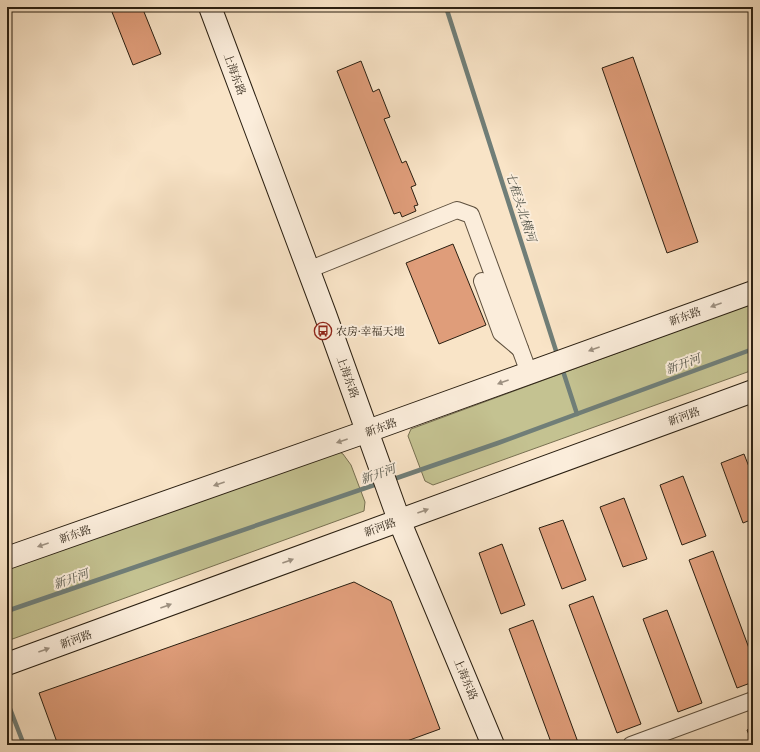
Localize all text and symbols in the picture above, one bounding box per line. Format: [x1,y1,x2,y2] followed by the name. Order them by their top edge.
[221,51,248,97] street label: 上海东路
[503,171,539,245] water label: 七框头北横河
[710,302,722,308] one-way arrow
[667,305,703,328] street label: 新东路
[313,321,333,341] bus stop icon: 农房·幸福天地
[336,325,404,338] place label: 农房·幸福天地
[588,347,600,353] one-way arrow
[664,351,704,377] water label: 新开河
[334,354,361,400] street label: 上海东路
[497,380,509,386] one-way arrow
[666,405,702,428] street label: 新河路
[363,416,399,439] street label: 新东路
[335,438,347,444] one-way arrow
[359,461,399,486] water label: 新开河
[212,481,224,487] one-way arrow
[417,508,429,514] one-way arrow
[362,516,398,539] street label: 新河路
[57,523,93,546] street label: 新东路
[37,542,49,548] one-way arrow
[282,557,294,563] one-way arrow
[52,566,92,591] water label: 新开河
[160,602,172,608] one-way arrow
[58,628,94,651] street label: 新河路
[38,647,50,653] one-way arrow
[451,656,480,702] street label: 上海东路

